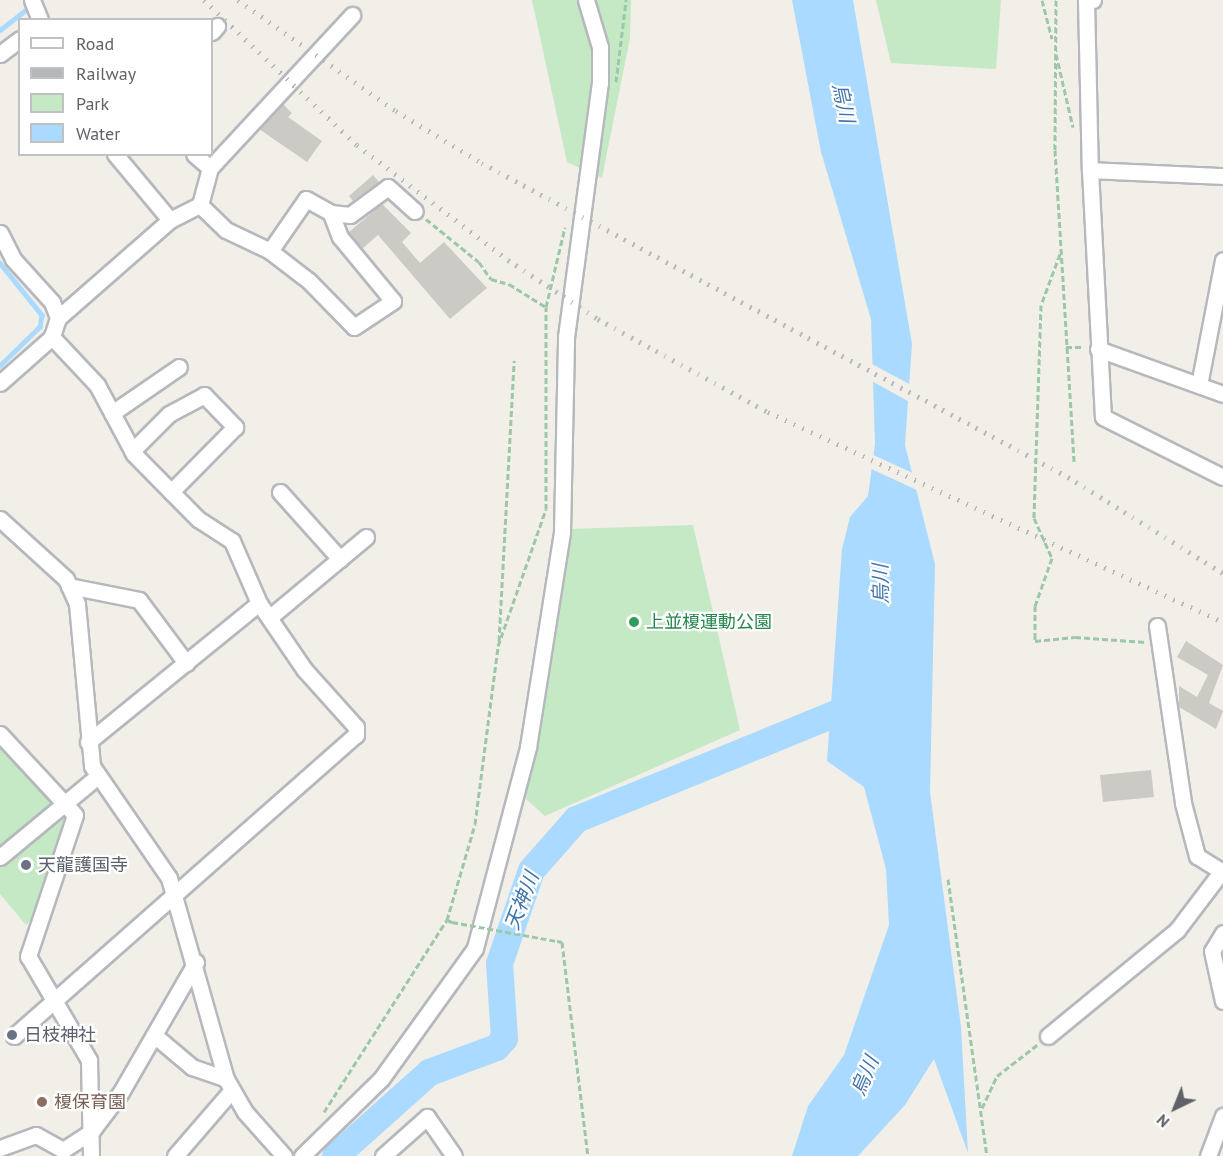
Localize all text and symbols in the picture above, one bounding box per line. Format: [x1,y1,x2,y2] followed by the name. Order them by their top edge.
[18,18,213,156] legend
[76,32,114,55] text: Road
[76,62,136,85] text: Railway
[827,81,859,125] water label: 烏川
[76,92,109,115] text: Park
[76,122,120,145] text: Water
[869,564,893,604] water label: 烏川
[646,611,772,633] place label: 上並榎運動公園
[627,615,641,629] marker: 上並榎運動公園
[38,854,128,876] place label: 天龍護国寺
[19,858,33,872] marker: 天龍護国寺
[500,869,544,933] water label: 天神川
[24,1024,96,1046] place label: 日枝神社
[5,1028,19,1042] marker: 日枝神社
[846,1053,884,1099] water label: 烏川
[1145,1078,1205,1138] north arrow
[54,1091,126,1113] place label: 榎保育園
[35,1095,49,1109] marker: 榎保育園
[1152,1110,1173,1132] text: N

